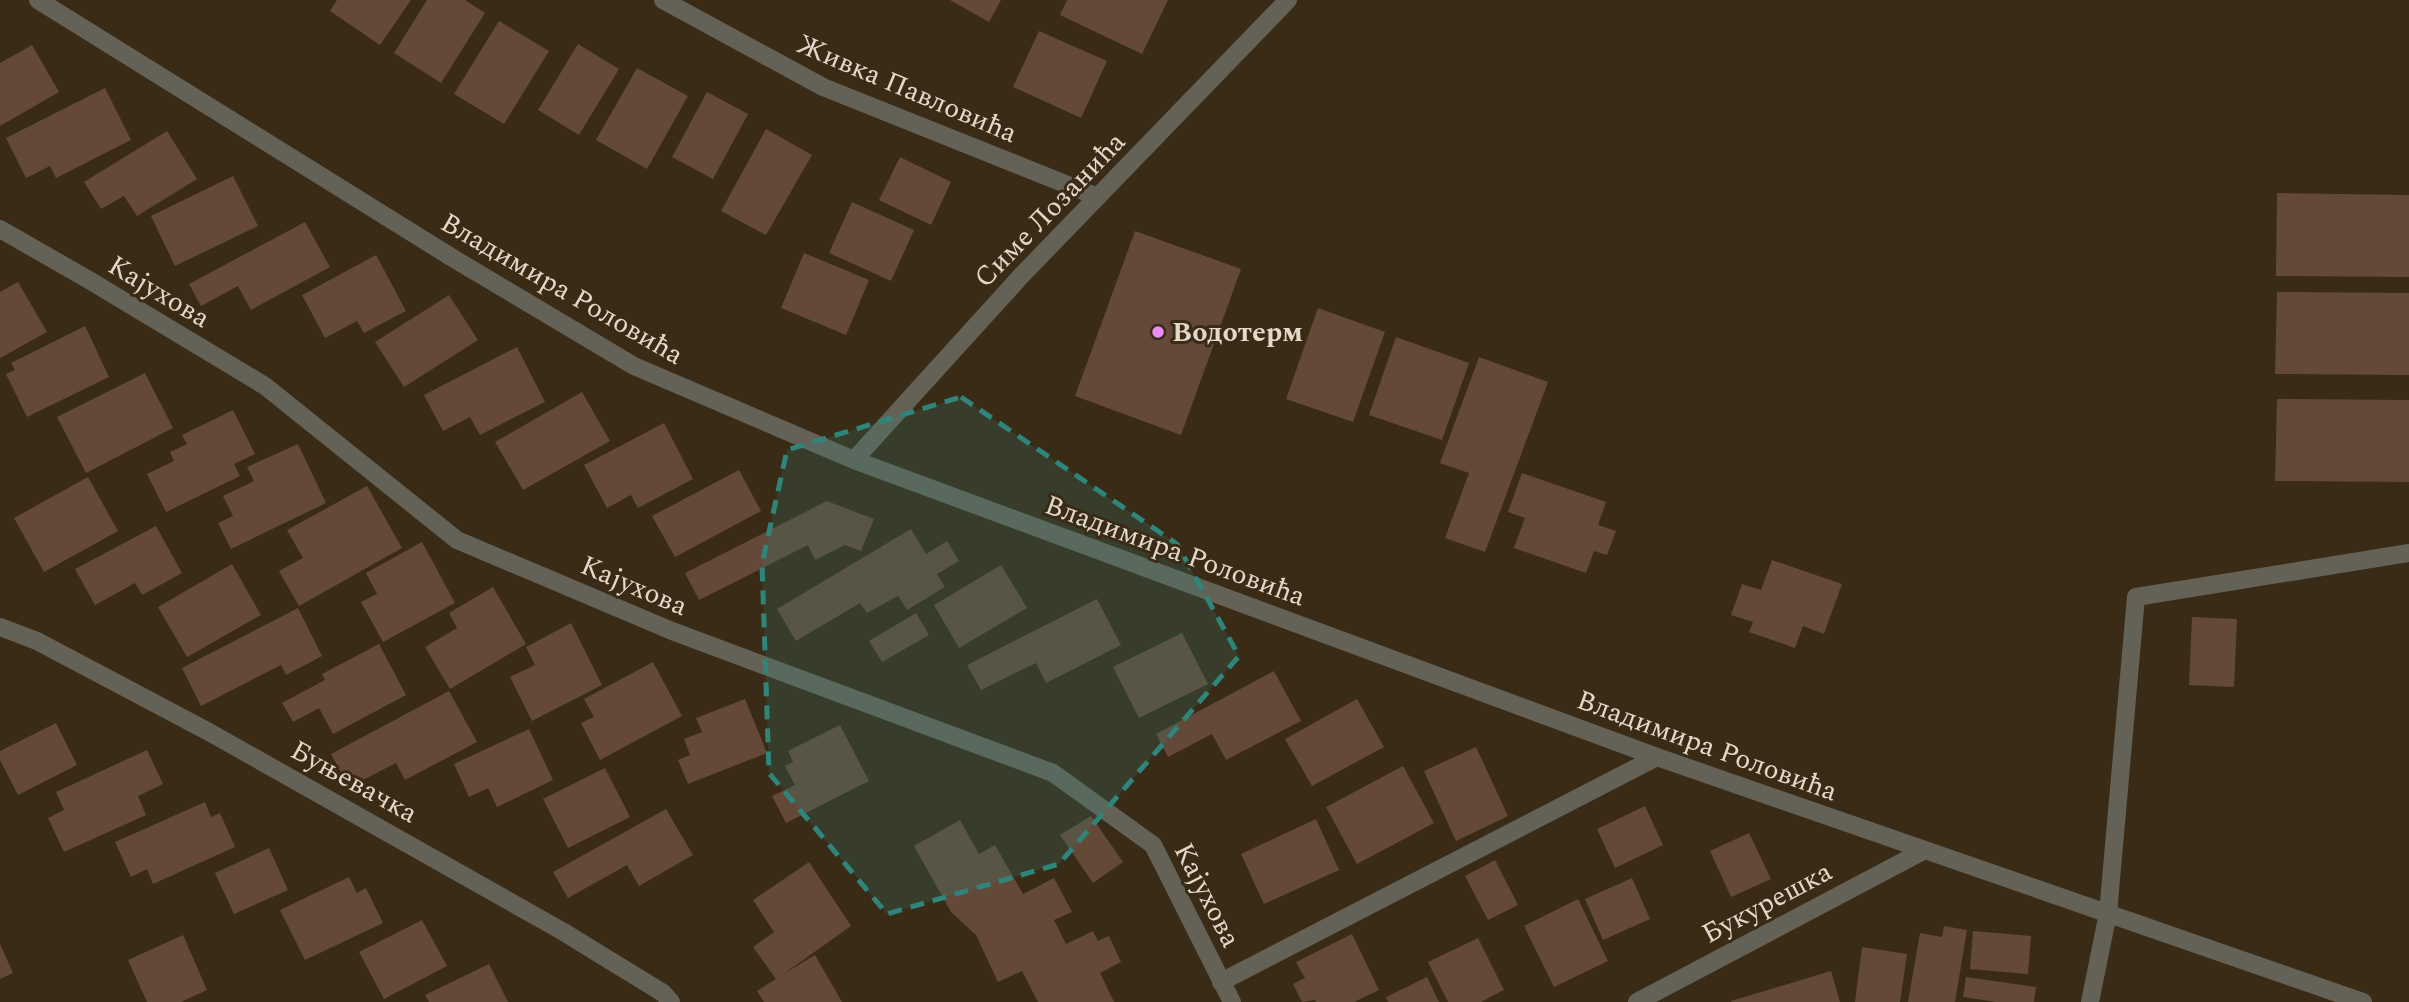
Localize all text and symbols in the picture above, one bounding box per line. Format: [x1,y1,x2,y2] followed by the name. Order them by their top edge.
[790,23,1024,155] street label: Живка Павловића
[964,122,1136,298] street label: Симе Лозанића
[432,202,692,376] street label: Владимира Роловића
[100,245,219,340] street label: Кајухова
[1172,311,1303,354] place label: Водотерм
[1150,324,1166,340] marker: Водотерм
[1039,484,1312,618] street label: Владимира Роловића
[574,544,695,628] street label: Кајухова
[1571,679,1844,813] street label: Владимира Роловића
[282,729,426,835] street label: Буњевачка
[1162,835,1252,955] street label: Кајухова
[1694,851,1840,955] street label: Букурешка

